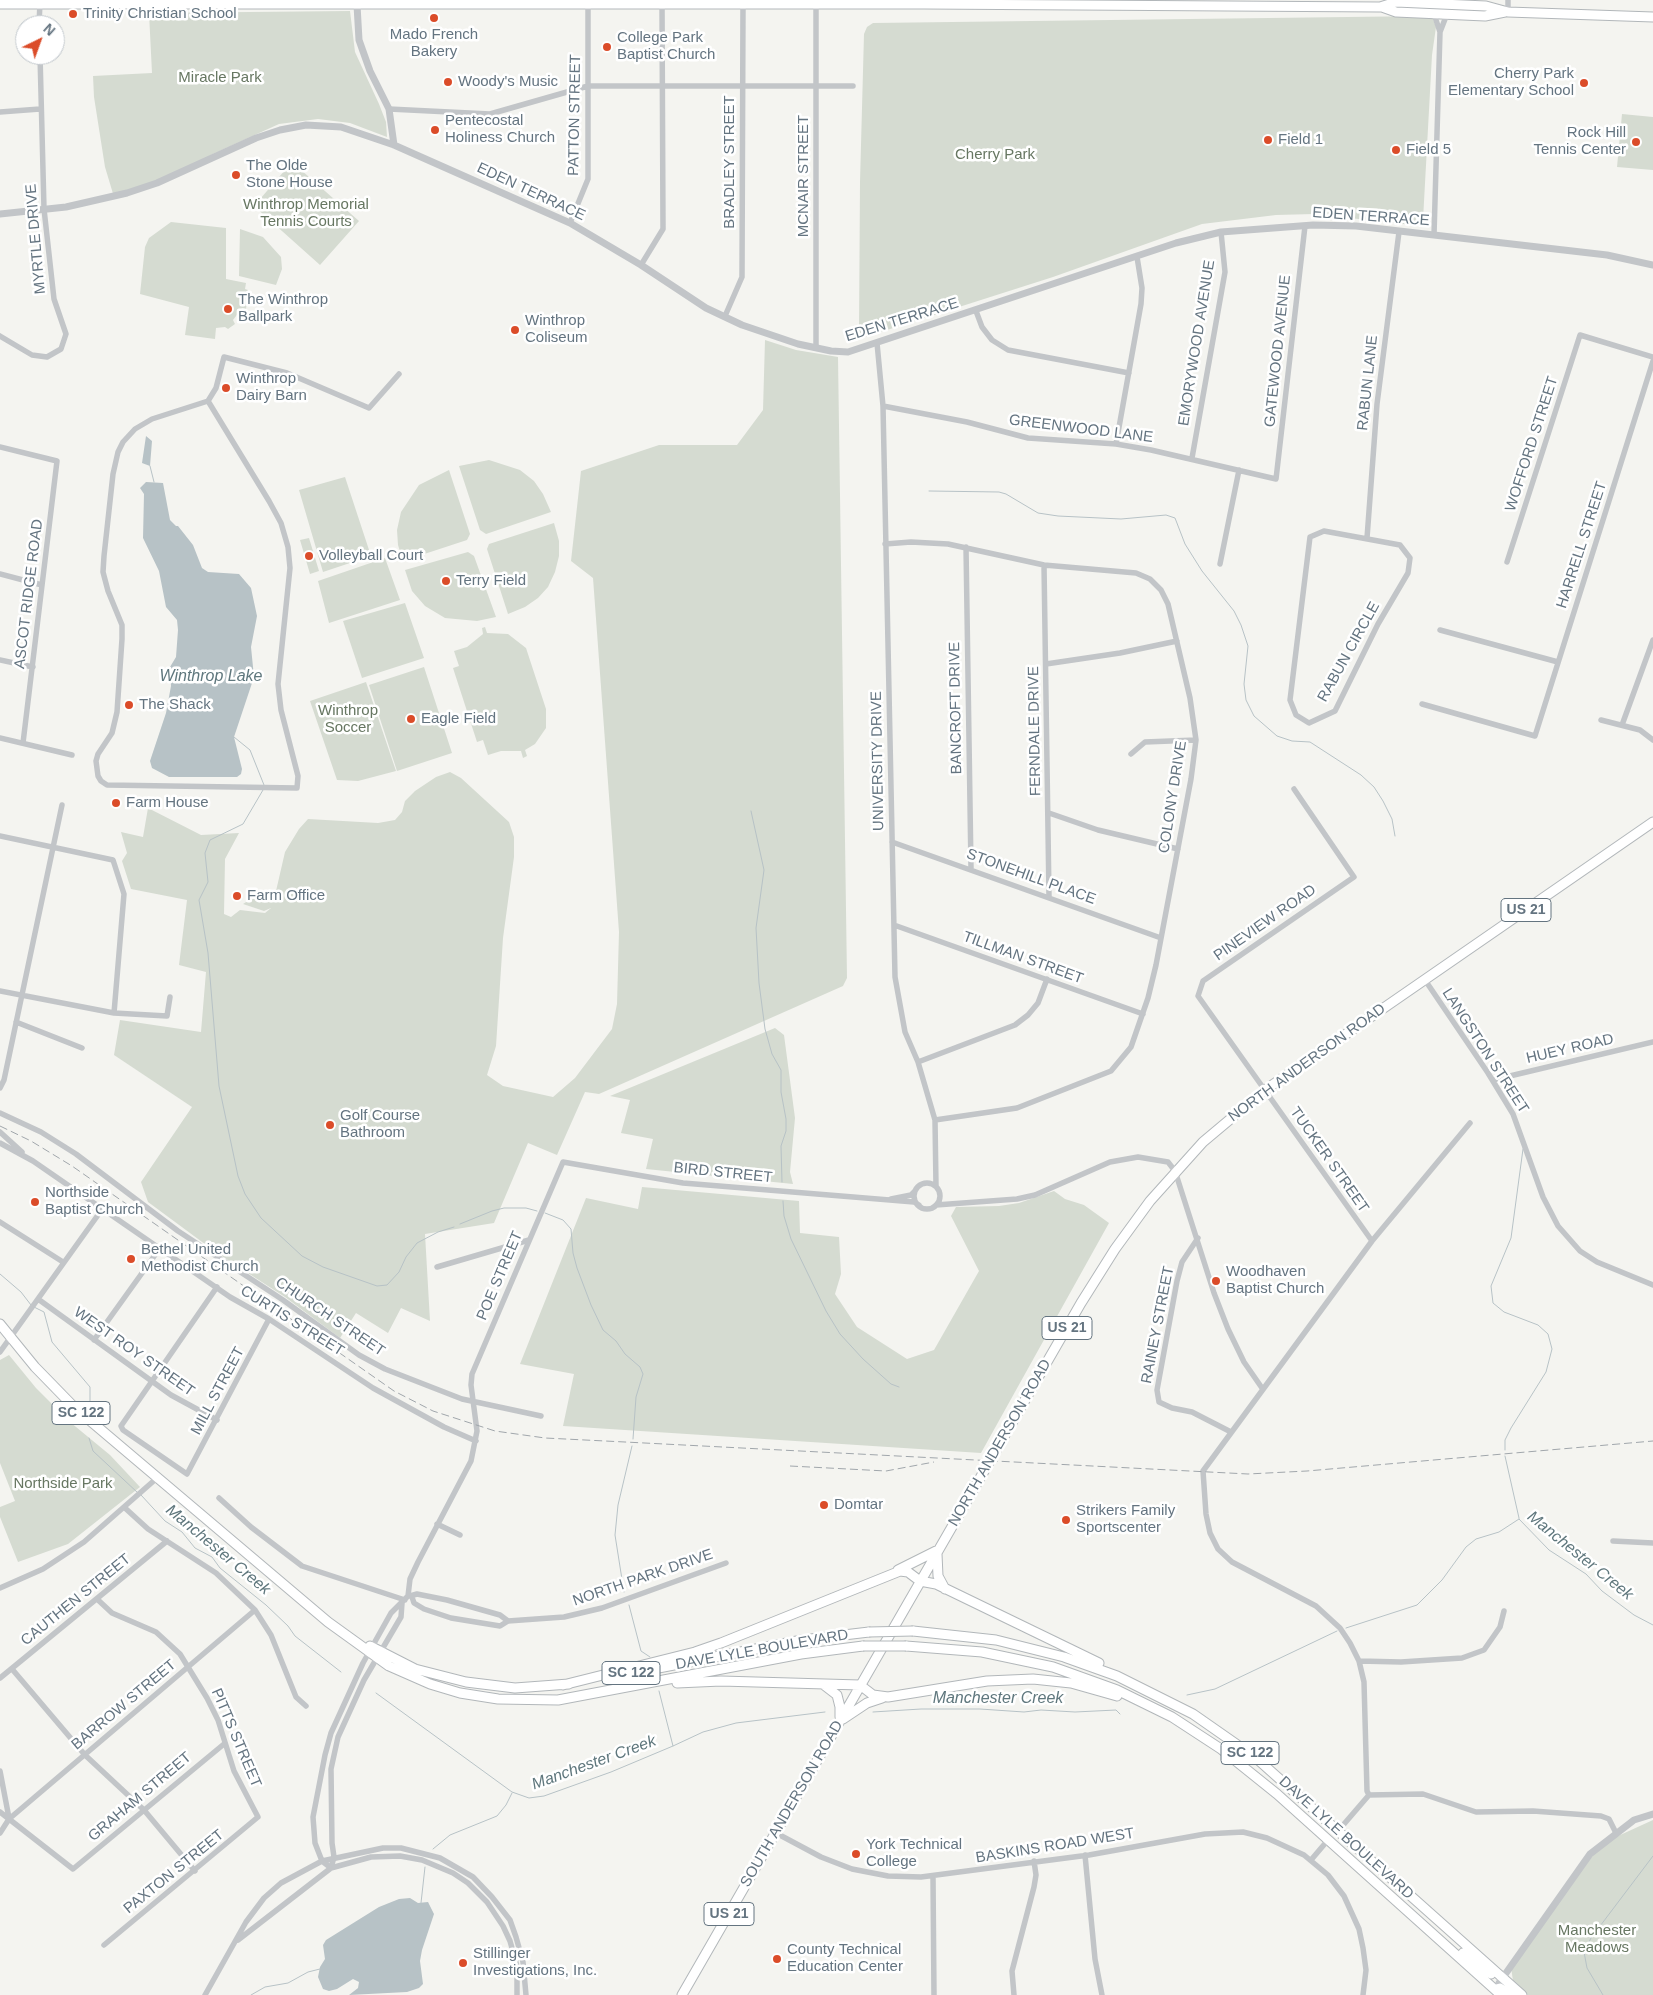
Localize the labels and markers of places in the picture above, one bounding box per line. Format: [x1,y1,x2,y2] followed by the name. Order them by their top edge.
[83,5,237,23] place label: Trinity Christian School
[67,8,79,20] marker: Trinity Christian School
[428,12,440,24] marker: Mado French Bakery
[390,26,478,61] place label: Mado French Bakery
[617,29,715,64] place label: College Park Baptist Church
[601,41,613,53] marker: College Park Baptist Church
[1448,65,1574,100] place label: Cherry Park Elementary School
[458,73,558,91] place label: Woody's Music
[442,76,454,88] marker: Woody's Music
[1578,77,1590,89] marker: Cherry Park Elementary School
[445,112,555,147] place label: Pentecostal Holiness Church
[429,124,441,136] marker: Pentecostal Holiness Church
[1533,124,1626,159] place label: Rock Hill Tennis Center
[1278,131,1323,149] place label: Field 1
[1262,134,1274,146] marker: Field 1
[1630,136,1642,148] marker: Rock Hill Tennis Center
[1406,141,1451,159] place label: Field 5
[1390,144,1402,156] marker: Field 5
[246,157,333,192] place label: The Olde Stone House
[230,169,242,181] marker: The Olde Stone House
[238,291,328,326] place label: The Winthrop Ballpark
[222,303,234,315] marker: The Winthrop Ballpark
[525,312,588,347] place label: Winthrop Coliseum
[509,324,521,336] marker: Winthrop Coliseum
[236,370,307,405] place label: Winthrop Dairy Barn
[220,382,232,394] marker: Winthrop Dairy Barn
[319,547,423,565] place label: Volleyball Court
[303,550,315,562] marker: Volleyball Court
[456,572,526,590] place label: Terry Field
[440,575,452,587] marker: Terry Field
[139,696,211,714] place label: The Shack
[123,699,135,711] marker: The Shack
[421,710,496,728] place label: Eagle Field
[405,713,417,725] marker: Eagle Field
[126,794,209,812] place label: Farm House
[110,797,122,809] marker: Farm House
[247,887,325,905] place label: Farm Office
[231,890,243,902] marker: Farm Office
[340,1107,420,1142] place label: Golf Course Bathroom
[324,1119,336,1131] marker: Golf Course Bathroom
[45,1184,143,1219] place label: Northside Baptist Church
[29,1196,41,1208] marker: Northside Baptist Church
[141,1241,259,1276] place label: Bethel United Methodist Church
[125,1253,137,1265] marker: Bethel United Methodist Church
[1226,1263,1324,1298] place label: Woodhaven Baptist Church
[1210,1275,1222,1287] marker: Woodhaven Baptist Church
[834,1496,883,1514] place label: Domtar
[818,1499,830,1511] marker: Domtar
[1076,1502,1175,1537] place label: Strikers Family Sportscenter
[1060,1514,1072,1526] marker: Strikers Family Sportscenter
[866,1836,962,1871] place label: York Technical College
[850,1848,862,1860] marker: York Technical College
[787,1941,903,1976] place label: County Technical Education Center
[473,1945,597,1980] place label: Stillinger Investigations, Inc.
[771,1953,783,1965] marker: County Technical Education Center
[457,1957,469,1969] marker: Stillinger Investigations, Inc.

